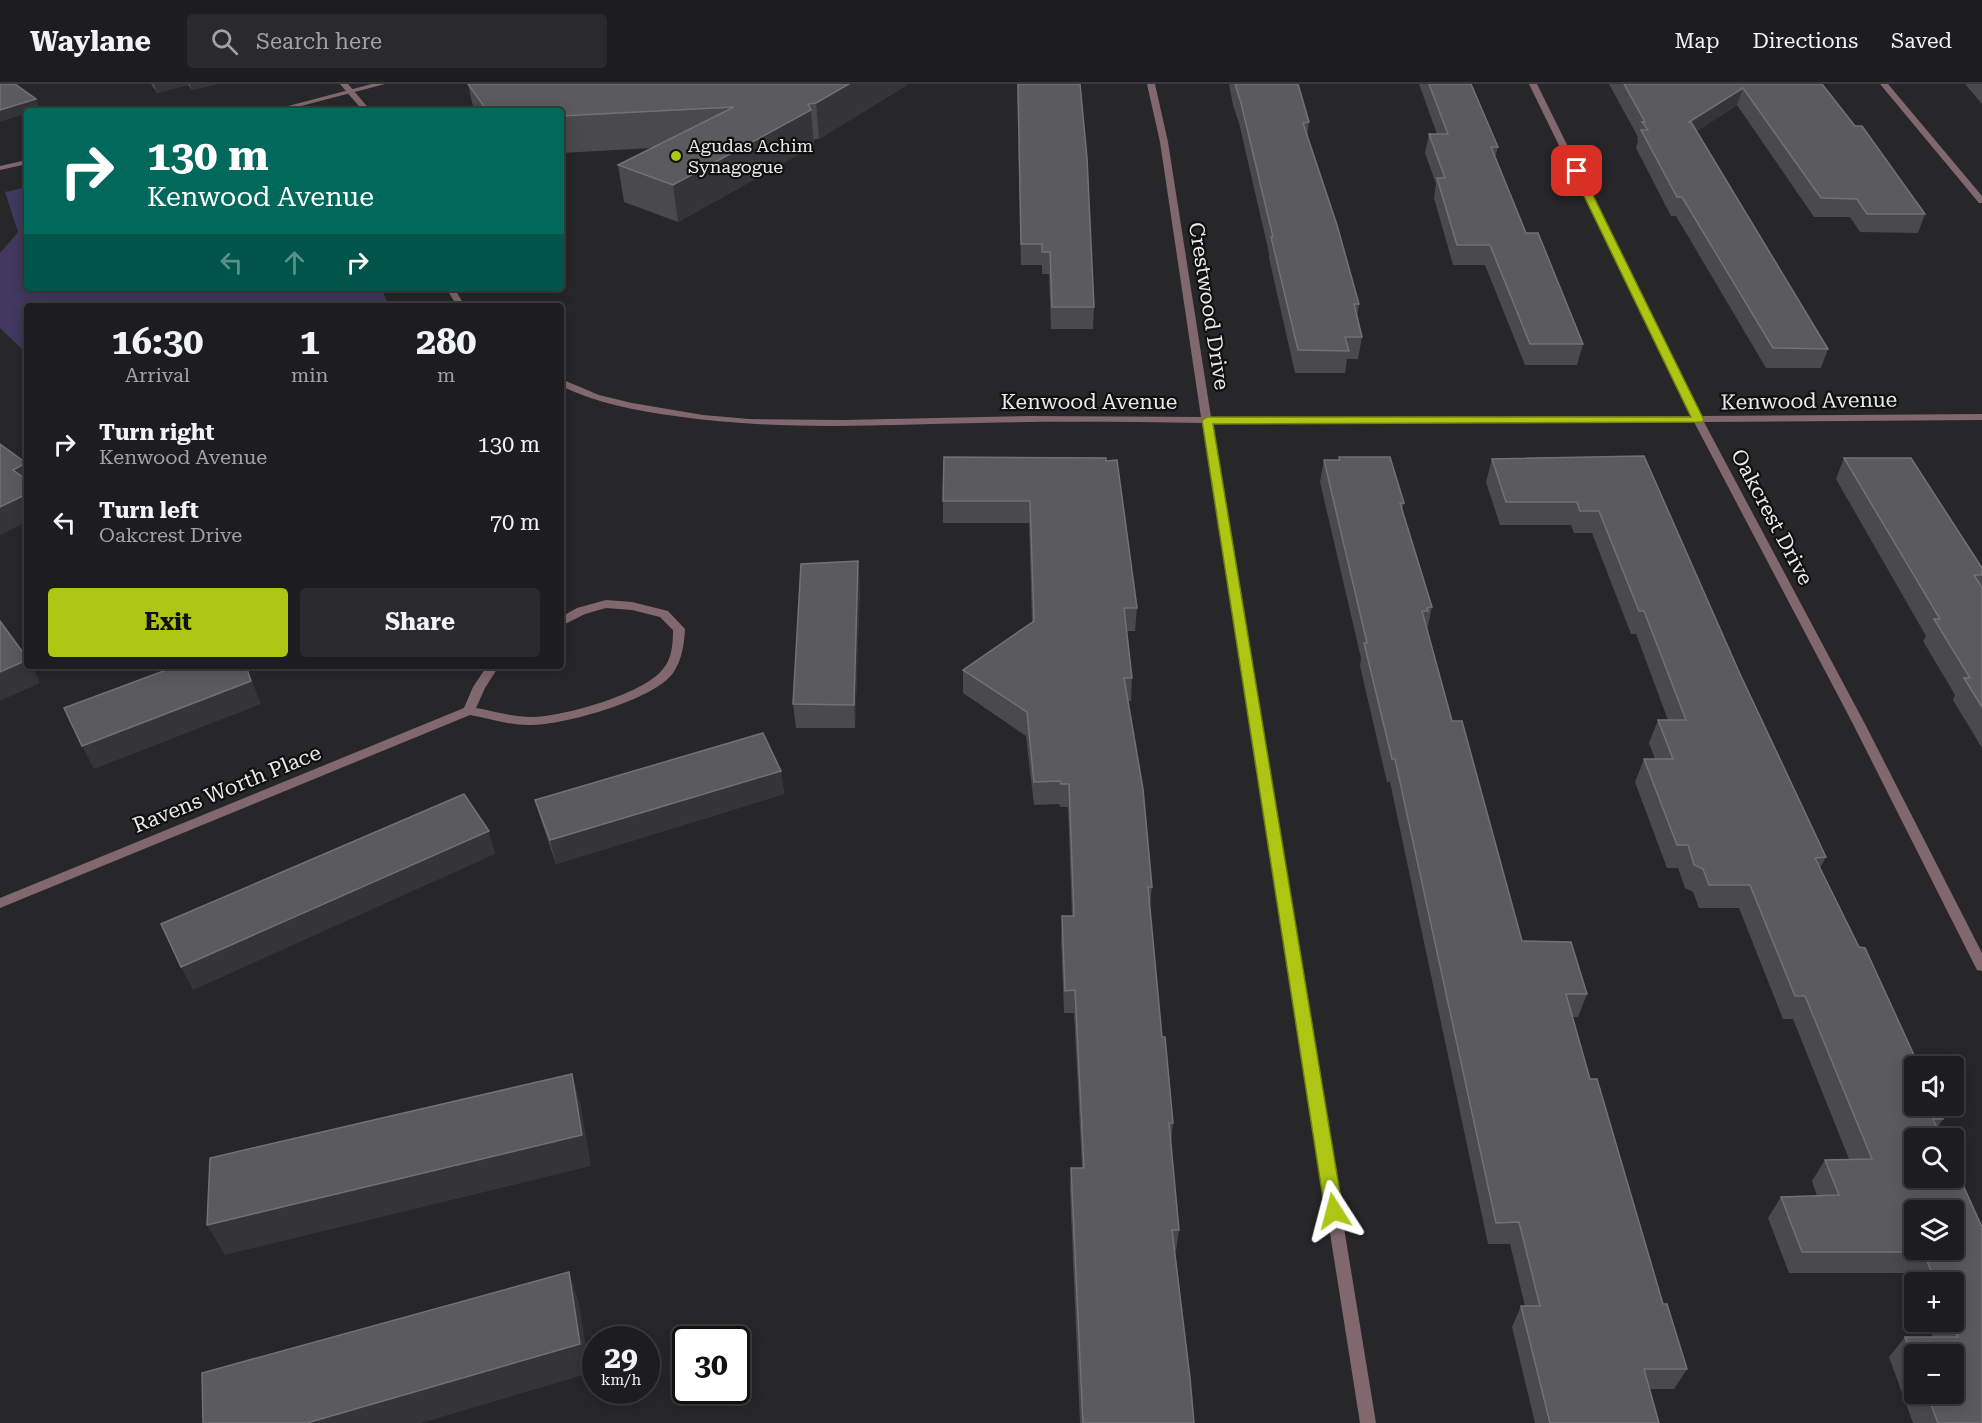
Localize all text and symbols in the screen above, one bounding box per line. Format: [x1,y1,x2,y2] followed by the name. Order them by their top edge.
[187,14,607,68] search box
[30,25,151,58] text: Waylane
[208,25,241,58] icon: search
[256,29,382,54] text: Search here
[1675,29,1719,53] text: Map
[1752,29,1858,53] text: Directions
[1891,29,1952,53] text: Saved
[147,131,269,180] text: 130 m
[48,132,126,210] icon: right
[688,135,813,177] place label: Agudas Achim Synagogue
[1551,145,1602,196] pin
[669,149,683,163] marker: Agudas Achim Synagogue
[1560,154,1593,187] icon: arrive
[147,181,374,213] text: Kenwood Avenue
[1184,220,1234,392] street label: Crestwood Drive
[215,246,248,279] icon: left
[278,246,311,279] icon: ahead
[341,246,374,279] icon: right
[112,321,203,363] text: 16:30
[300,321,320,363] text: 1
[416,321,476,363] text: 280
[125,363,190,387] text: Arrival
[291,363,328,387] text: min
[437,363,455,387] text: m
[1721,387,1897,415] street label: Kenwood Avenue
[1001,390,1177,414] street label: Kenwood Avenue
[99,420,214,445] text: Turn right
[48,428,81,461] icon: right
[477,432,540,457] text: 130 m
[99,445,267,469] text: Kenwood Avenue
[1726,445,1818,589] street label: Oakcrest Drive
[99,498,199,523] text: Turn left
[48,506,81,539] icon: left
[490,510,540,535] text: 70 m
[99,523,242,547] text: Oakcrest Drive
[48,588,288,657] button: Exit
[300,588,540,657] button: Share
[129,740,325,838] street label: Ravens Worth Place
[1904,1056,1964,1404] map controls
[1904,1056,1964,1116] button: sound
[1904,1128,1964,1188] button: search
[1302,1179,1366,1243] position arrow
[1904,1200,1964,1260] button: layers
[1904,1272,1964,1332] button: +
[672,1326,750,1404] speed limit sign: 30
[604,1340,638,1375] text: 29
[1904,1344,1964,1404] button: −
[601,1371,641,1389] text: km/h

